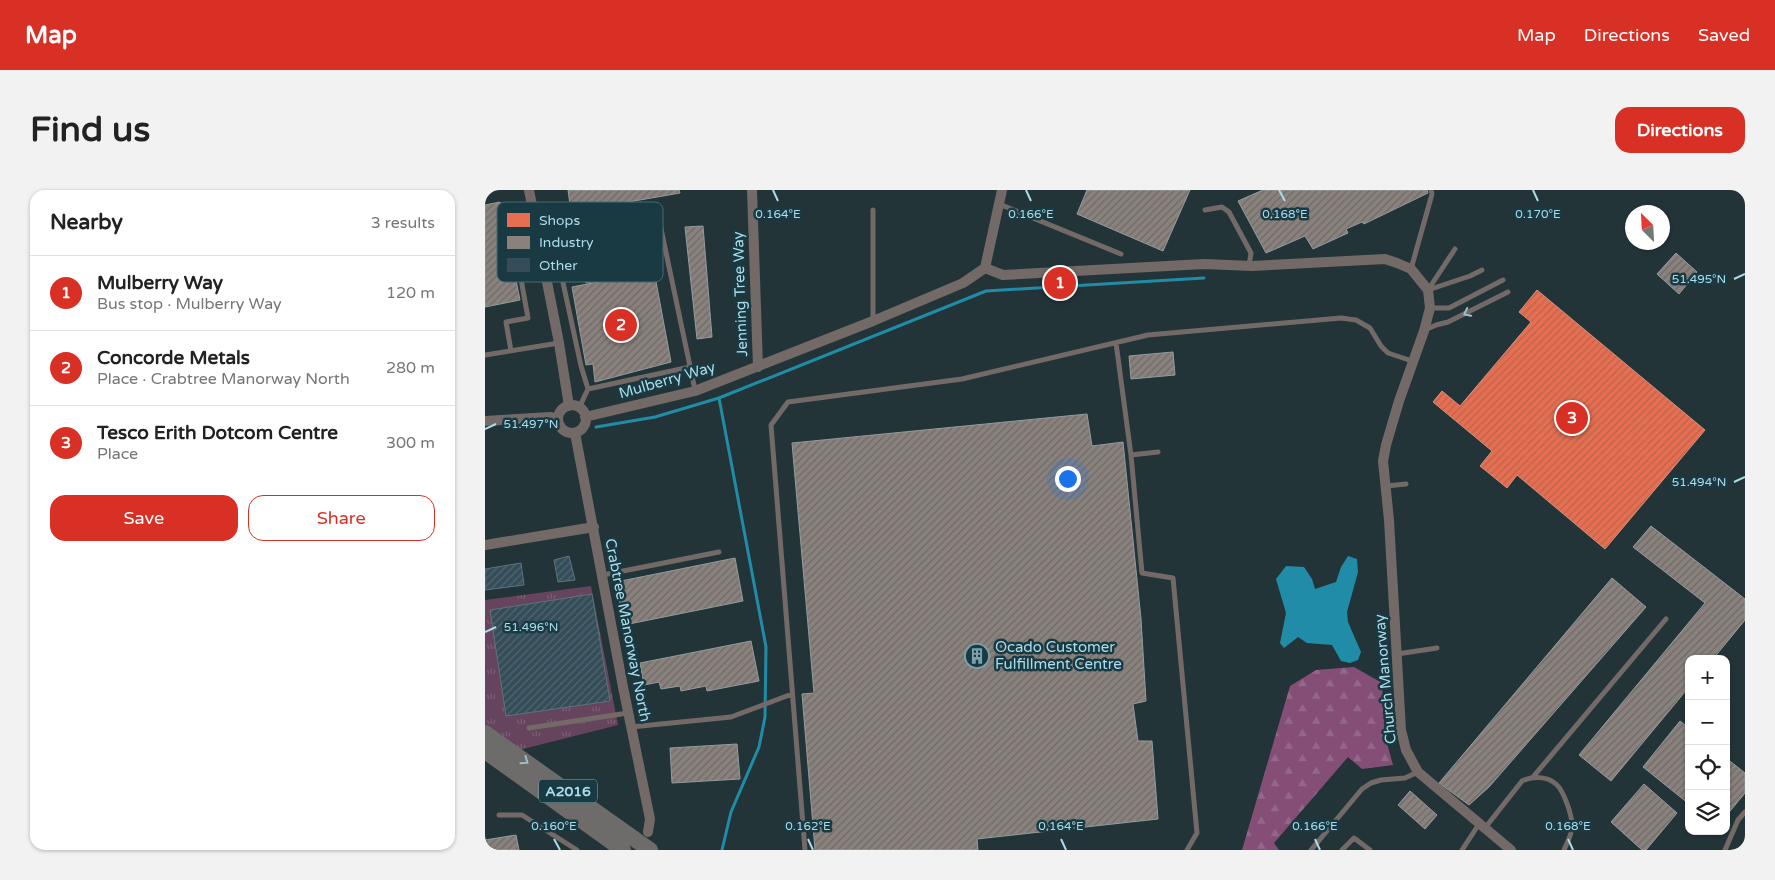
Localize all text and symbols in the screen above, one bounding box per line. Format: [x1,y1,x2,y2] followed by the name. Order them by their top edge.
[25,21,77,50] text: Map
[1517,24,1556,46] text: Map
[1584,24,1670,46] text: Directions
[1698,24,1750,46] text: Saved
[1615,107,1745,153] button: Directions
[30,109,150,151] text: Find us
[497,202,663,282] legend
[1625,205,1670,250] north arrow
[755,207,801,221] text: 0.164°E
[1008,207,1054,221] text: 0.166°E
[1262,207,1308,221] text: 0.168°E
[1515,207,1561,221] text: 0.170°E
[50,210,123,235] text: Nearby
[539,212,580,229] text: Shops
[371,213,435,233] text: 3 results
[729,231,751,357] street label: Jenning Tree Way
[539,234,594,251] text: Industry
[539,257,578,274] text: Other
[1044,264,1076,302] pin: 1
[97,272,223,294] text: Mulberry Way
[1672,272,1726,286] text: 51.495°N
[61,283,71,303] text: 1
[386,283,435,303] text: 120 m
[97,294,282,314] text: Bus stop · Mulberry Way
[605,306,637,344] pin: 2
[1463,307,1472,317] one-way arrow
[97,347,250,369] text: Concorde Metals
[61,358,71,378] text: 2
[386,358,435,378] text: 280 m
[617,358,717,402] street label: Mulberry Way
[97,369,350,389] text: Place · Crabtree Manorway North
[1556,399,1588,437] pin: 3
[504,417,558,431] text: 51.497°N
[97,422,338,444] text: Tesco Erith Dotcom Centre
[61,433,71,453] text: 3
[386,433,435,453] text: 300 m
[97,444,138,464] text: Place
[1055,466,1081,492] your location
[1672,475,1726,489] text: 51.494°N
[50,495,238,541] button: Save
[248,495,435,541] button: Share
[601,537,655,723] street label: Crabtree Manorway North
[1370,613,1400,745] street label: Church Manorway
[504,620,558,634] text: 51.496°N
[995,638,1122,673] place label: Ocado Customer Fulfillment Centre
[964,643,990,669] building icon: Ocado Customer Fulfillment Centre
[1685,655,1730,835] map controls
[1685,655,1730,700] button: +
[1685,700,1730,745] button: −
[1685,745,1730,790] button: locate
[519,755,529,764] one-way arrow
[539,780,597,802] road number: A2016
[1685,790,1730,835] button: layers
[531,819,577,833] text: 0.160°E
[785,819,831,833] text: 0.162°E
[1038,819,1084,833] text: 0.164°E
[1292,819,1338,833] text: 0.166°E
[1545,819,1591,833] text: 0.168°E

